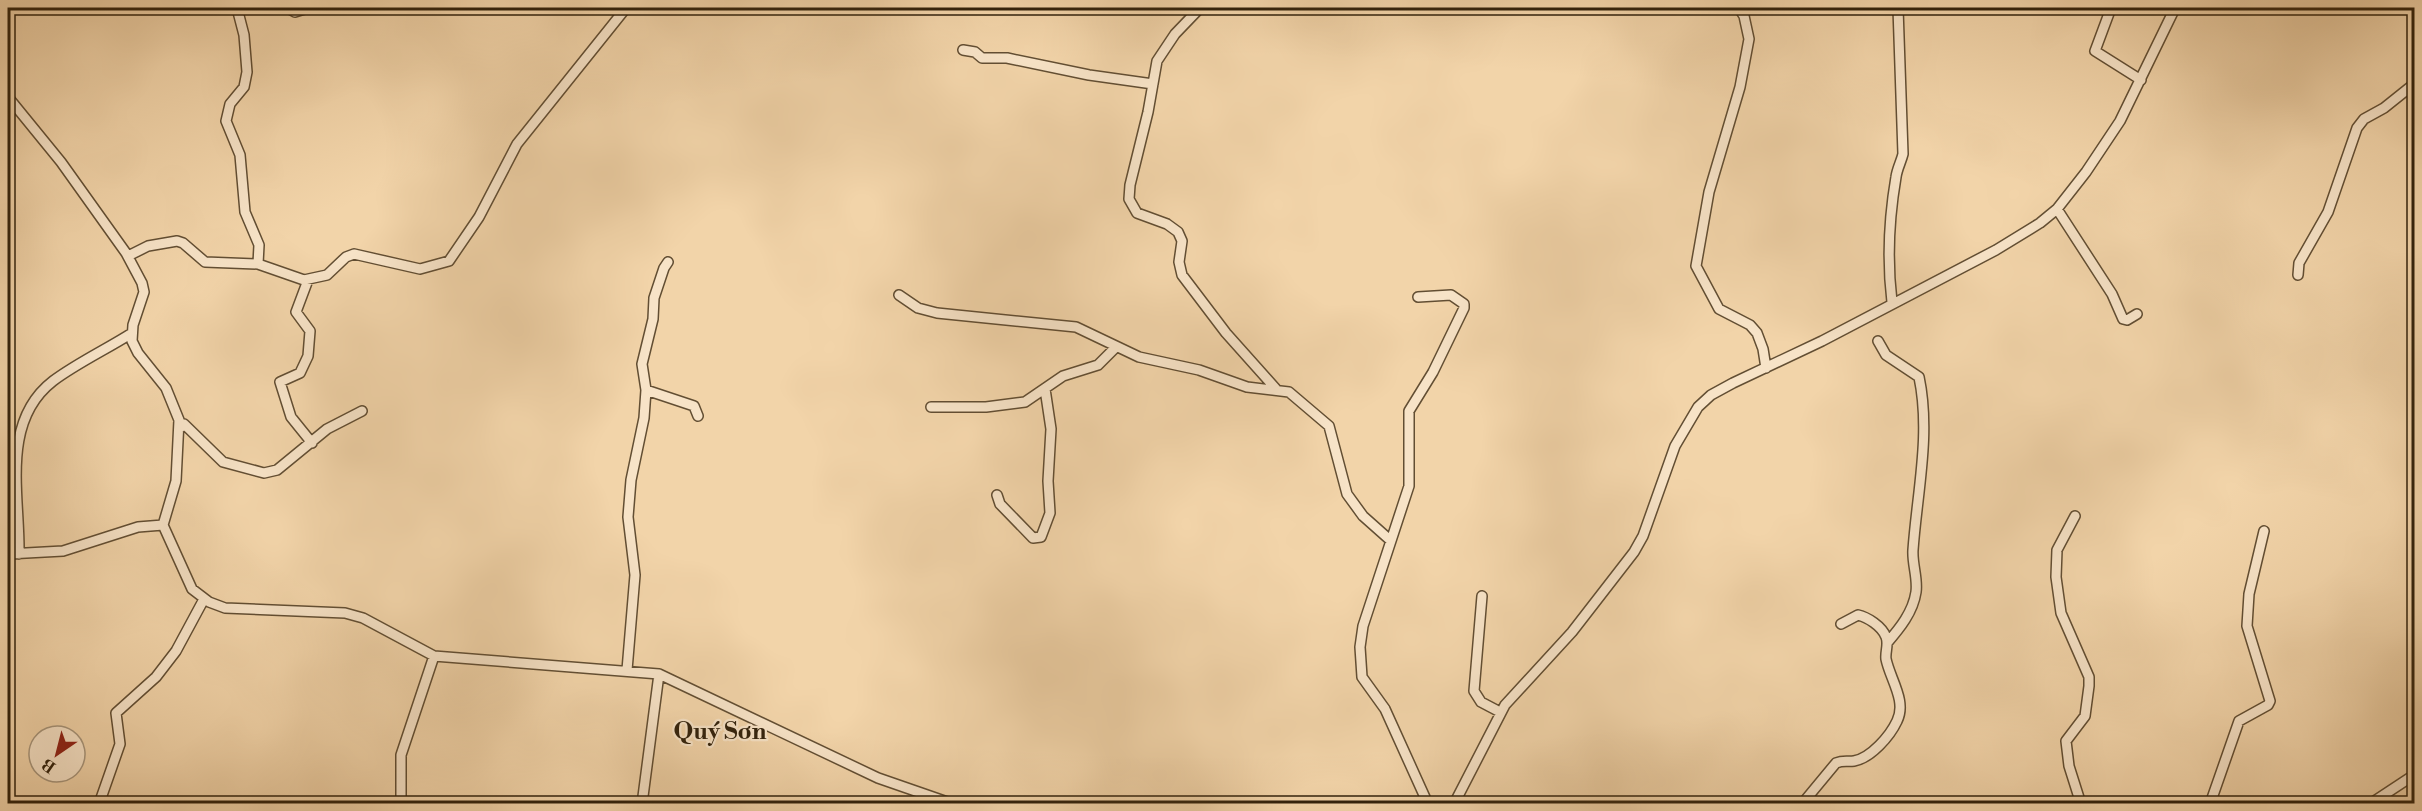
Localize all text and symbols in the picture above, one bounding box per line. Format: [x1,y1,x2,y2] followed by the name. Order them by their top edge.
[674,717,767,747] district label: Quý Sơn
[27,724,87,784] north arrow
[38,754,60,777] text: B

